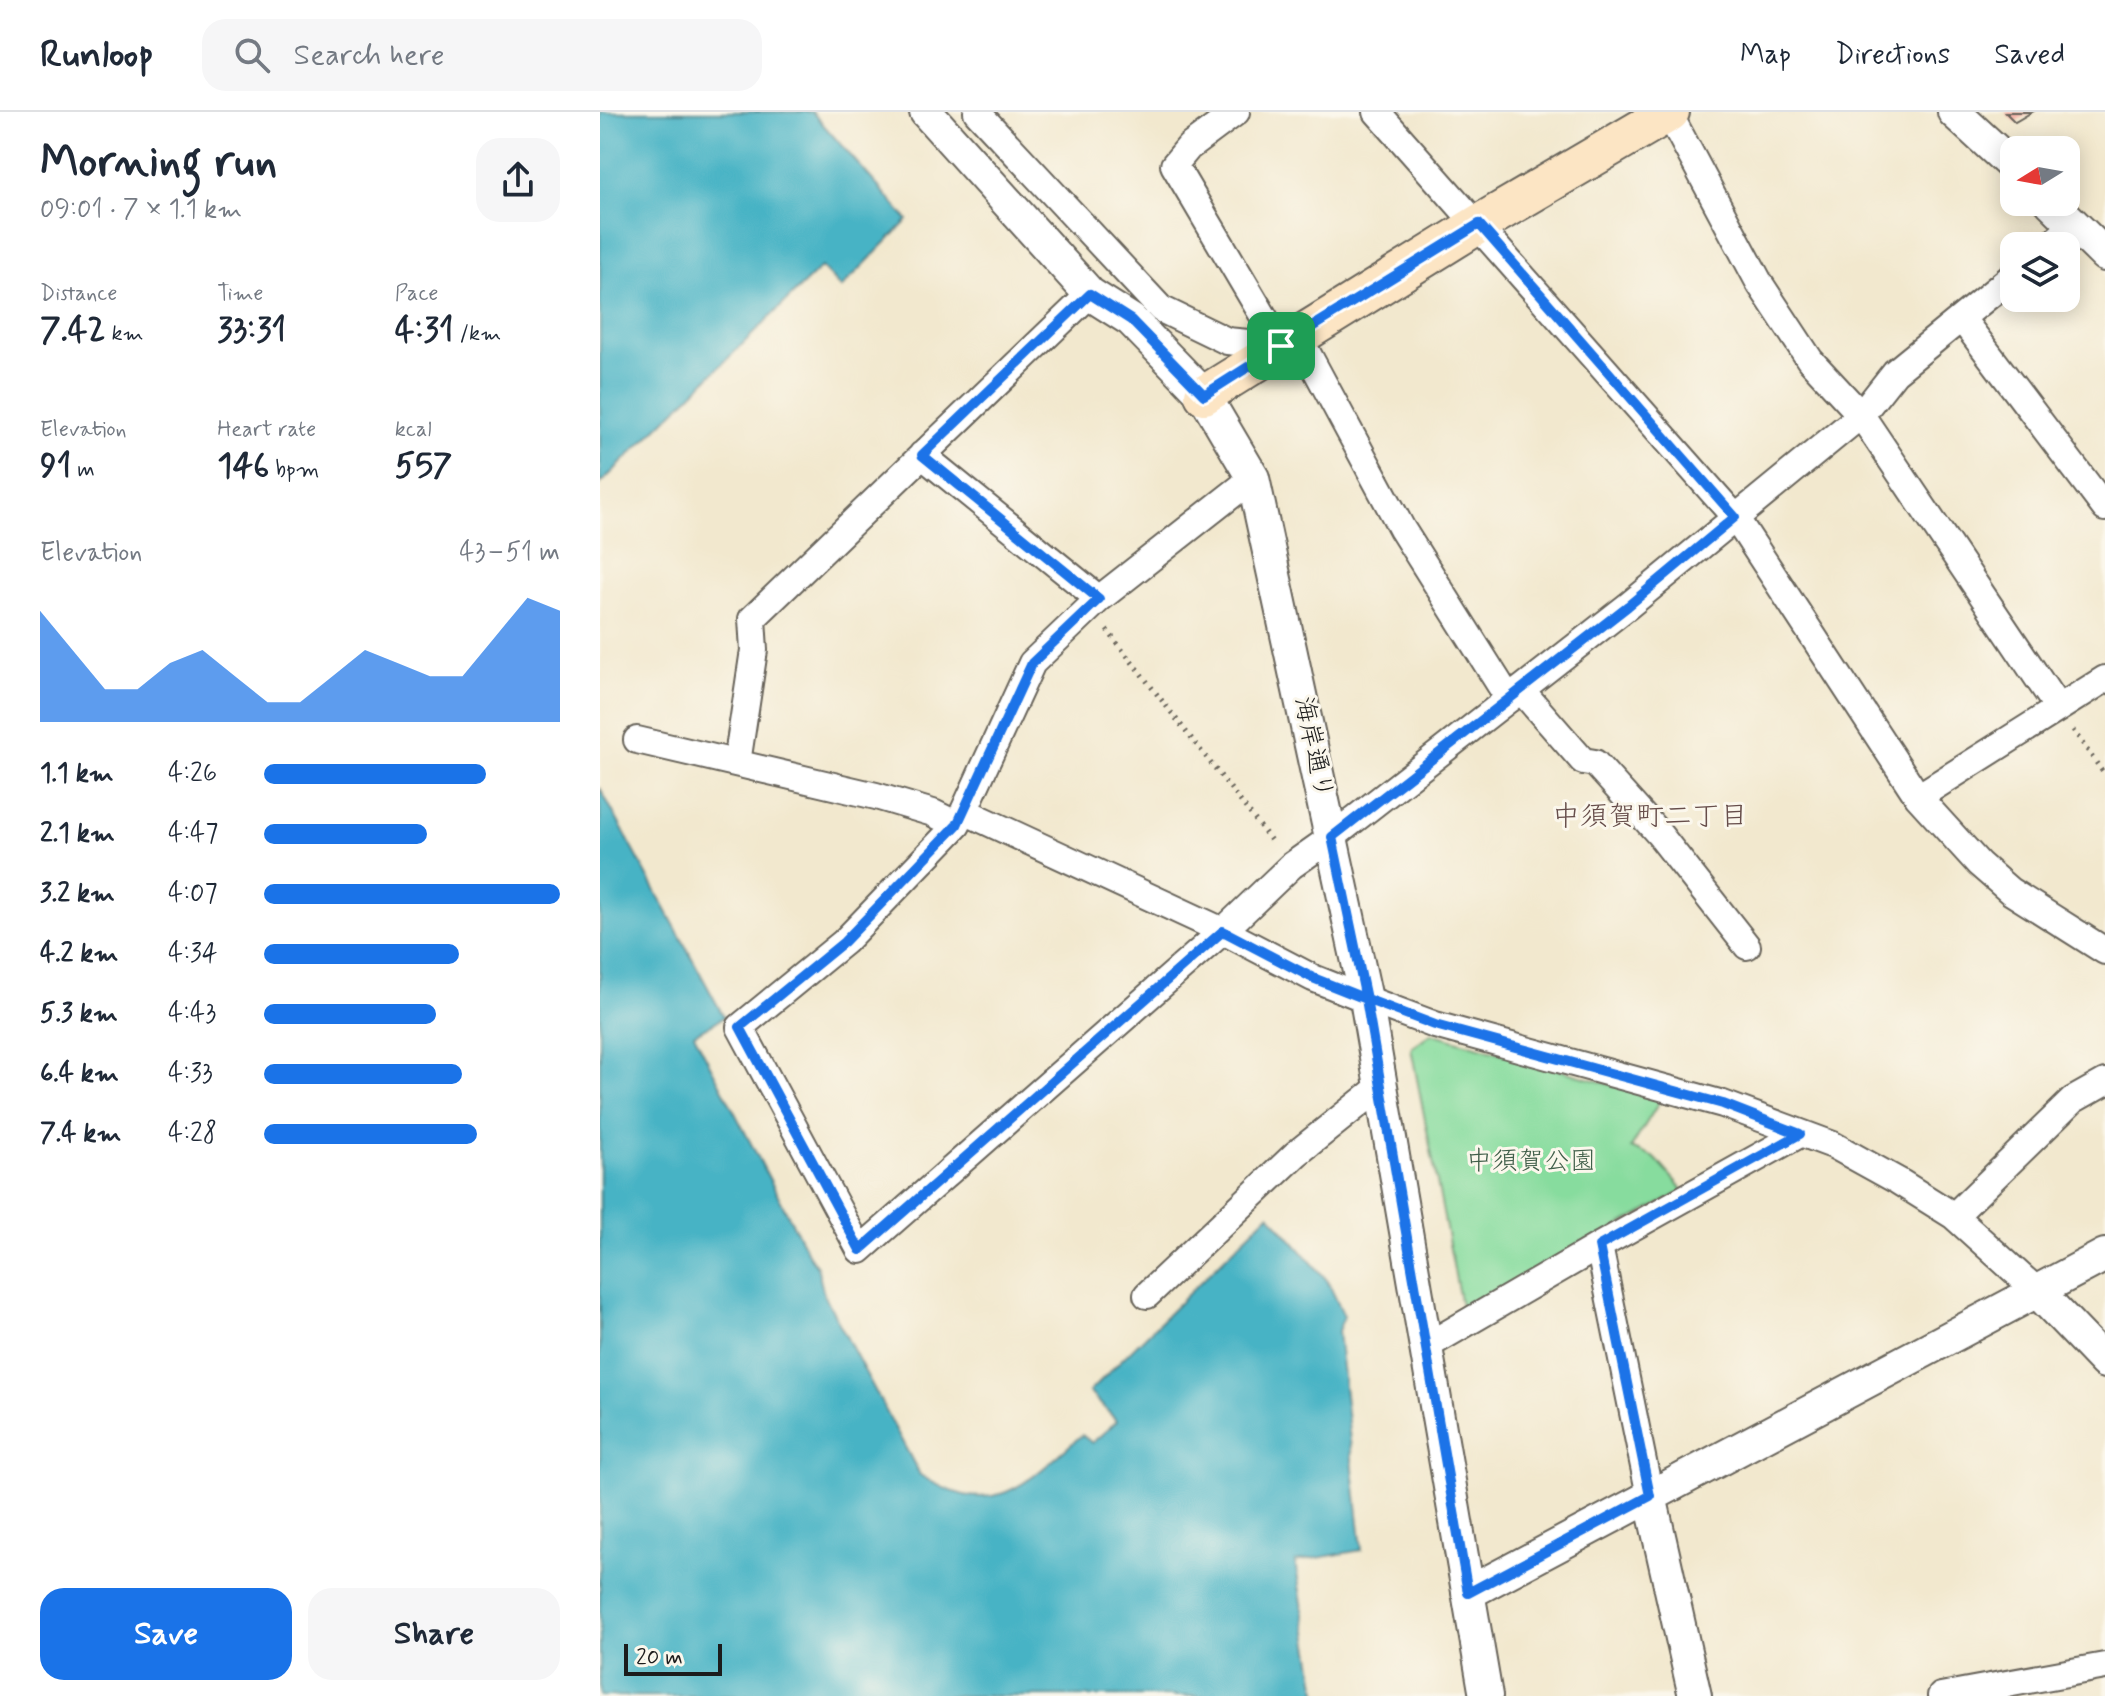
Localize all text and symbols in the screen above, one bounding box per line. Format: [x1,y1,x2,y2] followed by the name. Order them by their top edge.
[202,19,762,91] search box
[40,31,154,80] text: Runloop
[230,33,274,77] icon: search
[294,36,445,75] text: Search here
[1740,37,1791,74] text: Map
[1835,37,1950,74] text: Directions
[1994,37,2065,74] text: Saved
[40,134,277,192] text: Morning run
[2000,136,2080,216] north arrow
[2000,136,2080,312] map controls
[476,138,560,222] button: share
[40,193,242,227] text: 09:01 · 7 × 1.1 km
[2000,232,2080,312] button: layers
[40,280,117,308] text: Distance
[217,280,263,308] text: Time
[395,280,438,308] text: Pace
[40,308,105,353] text: 7.42
[217,308,286,353] text: 33:31
[395,308,454,353] text: 4:31
[1247,312,1315,380] pin
[105,320,144,348] text: km
[454,320,501,348] text: /km
[1259,324,1303,368] icon: arrive
[40,416,127,444] text: Elevation
[217,416,316,444] text: Heart rate
[395,416,432,444] text: kcal
[40,444,71,489] text: 91
[217,444,269,489] text: 146
[395,444,452,489] text: 557
[71,456,95,484] text: m
[269,456,319,484] text: bpm
[40,536,142,570] text: Elevation
[459,536,560,570] text: 43–51 m
[1286,694,1340,802] street label: 海岸通り
[40,757,114,791] text: 1.1 km
[168,757,217,791] text: 4:26
[1552,799,1748,836] district label: 中須賀町二丁目
[40,817,115,851] text: 2.1 km
[168,817,218,851] text: 4:47
[40,877,115,911] text: 3.2 km
[168,877,218,911] text: 4:07
[40,937,118,971] text: 4.2 km
[168,937,218,971] text: 4:34
[40,997,118,1031] text: 5.3 km
[168,997,216,1031] text: 4:43
[40,1057,119,1091] text: 6.4 km
[168,1057,213,1091] text: 4:33
[40,1117,121,1151] text: 7.4 km
[168,1117,217,1151] text: 4:28
[1466,1145,1596,1179] park label: 中須賀公園
[40,1588,292,1680] button: Save
[308,1588,560,1680] button: Share
[624,1640,722,1676] scale bar
[636,1644,683,1672] text: 20 m

